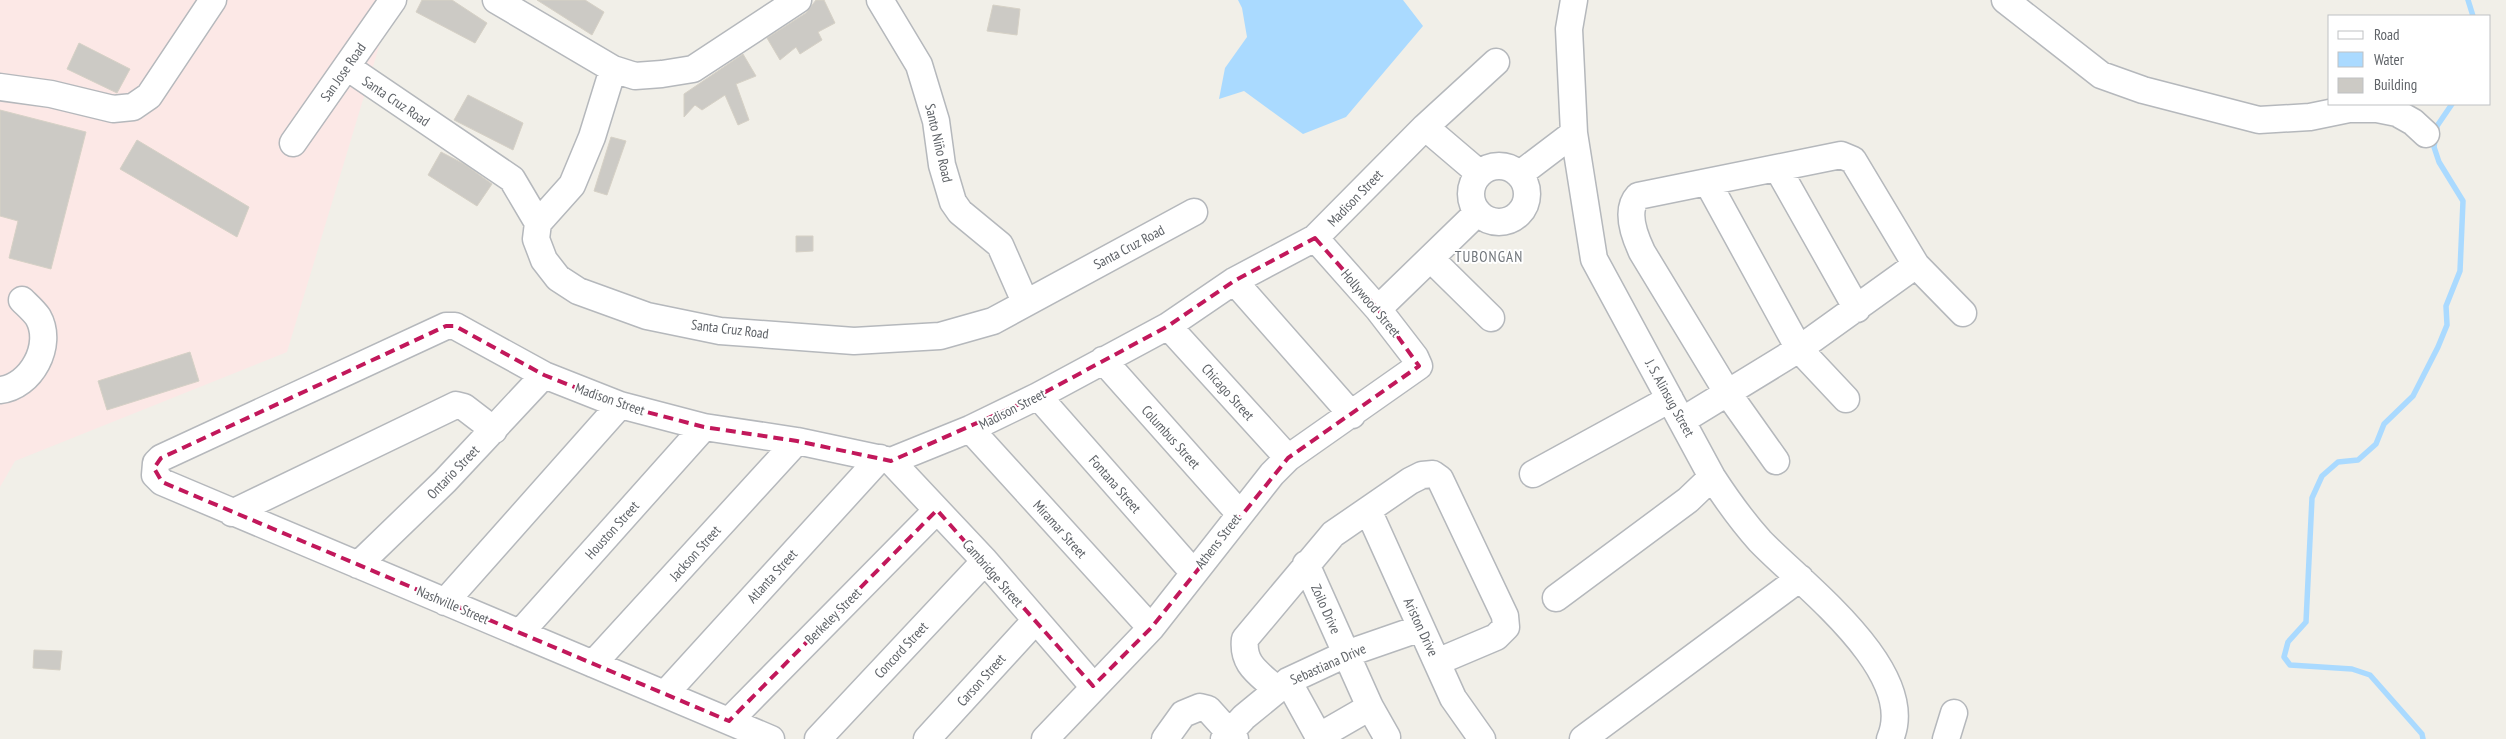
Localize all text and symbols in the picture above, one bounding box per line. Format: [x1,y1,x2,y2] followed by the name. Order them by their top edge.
[2328,15,2491,105] legend
[2374,25,2400,44] text: Road
[316,39,370,105] street label: San Jose Road
[2374,50,2405,69] text: Water
[359,72,433,130] street label: Santa Cruz Road
[2374,75,2417,94] text: Building
[921,102,957,184] street label: Santo Niño Road
[1323,166,1387,230] street label: Madison Street
[1090,221,1168,273] street label: Santa Cruz Road
[1455,247,1523,266] district label: TUBONGAN
[1337,265,1405,341] street label: Hollywood Street
[690,315,770,343] street label: Santa Cruz Road
[1641,355,1699,440] street label: J. S. Alinsug Street
[1198,360,1258,424] street label: Chicago Street
[573,379,647,419] street label: Madison Street
[976,384,1049,433] street label: Madison Street
[1138,401,1204,473] street label: Columbus Street
[423,441,483,503] street label: Ontario Street
[1085,451,1145,517] street label: Fontana Street
[1029,496,1091,562] street label: Miramar Street
[581,497,643,563] street label: Houston Street
[1191,510,1245,572] street label: Athens Street
[665,522,725,585] street label: Jackson Street
[959,535,1027,611] street label: Cambridge Street
[743,545,801,607] street label: Atlanta Street
[1307,581,1345,637] street label: Zoilo Drive
[414,582,492,628] street label: Nashville Street
[801,584,865,648] street label: Berkeley Street
[1400,595,1442,659] street label: Ariston Drive
[870,618,932,682] street label: Concord Street
[1287,639,1369,689] street label: Sebastiana Drive
[953,650,1009,710] street label: Carson Street

